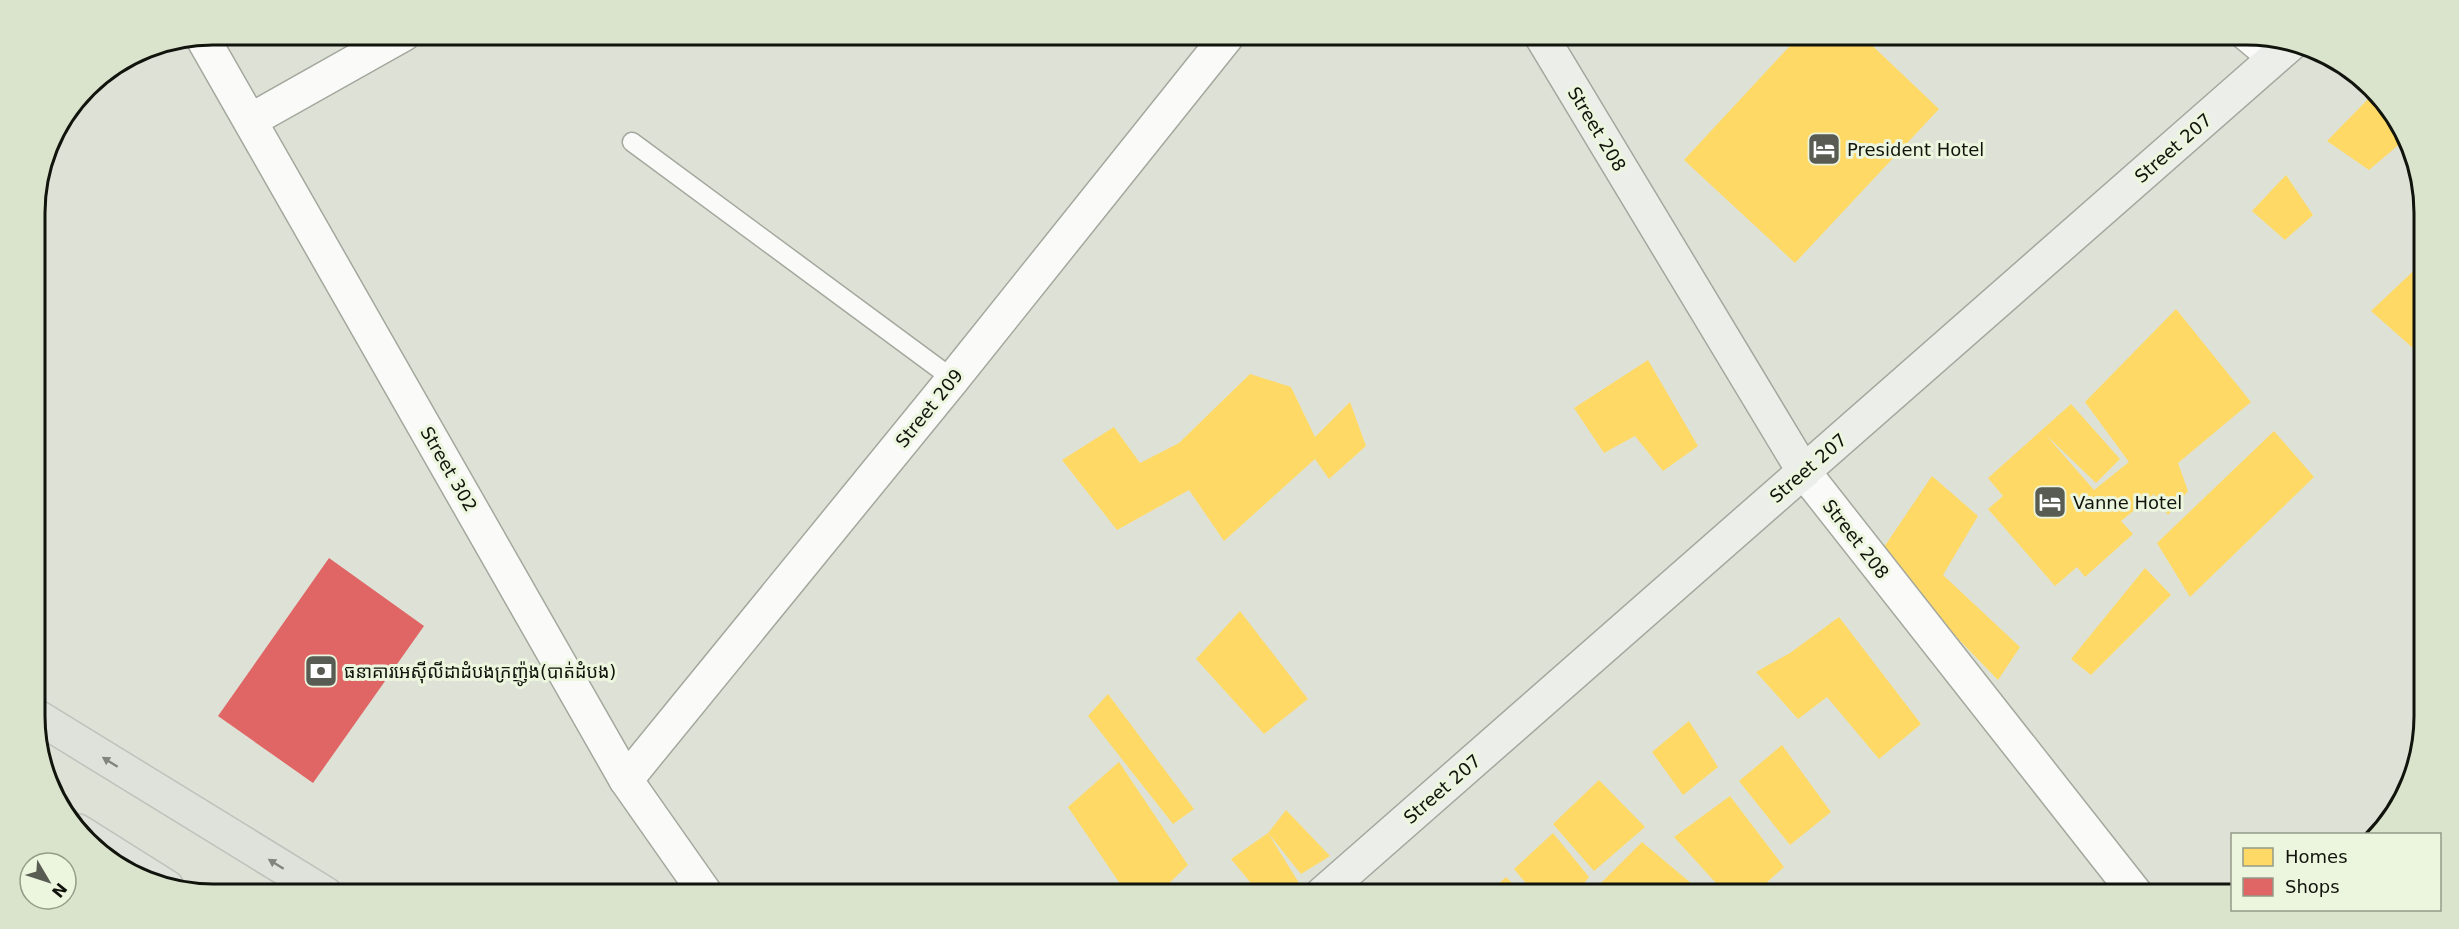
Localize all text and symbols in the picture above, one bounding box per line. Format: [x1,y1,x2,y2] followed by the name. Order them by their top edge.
[1564,83,1630,175] street label: Street 208
[2130,109,2216,187] street label: Street 207
[1806,131,1842,167] hotel icon: President Hotel
[1847,139,1984,160] place label: President Hotel
[891,365,967,451] street label: Street 209
[416,423,482,515] street label: Street 302
[1765,429,1851,507] street label: Street 207
[2032,484,2068,520] hotel icon: Vanne Hotel
[2073,492,2182,513] place label: Vanne Hotel
[1819,495,1893,583] street label: Street 208
[303,653,339,689] bank icon: ធនាគារអេស៊ីលីដាដំបងក្រញ៉ូង(បាត់ដំបង)
[344,661,616,687] place label: ធនាគារអេស៊ីលីដាដំបងក្រញ៉ូង(បាត់ដំបង)
[1399,750,1485,828] street label: Street 207
[102,756,118,767] one-way arrow
[2231,833,2441,911] legend
[2285,846,2348,867] text: Homes
[18,851,78,911] north arrow
[268,858,284,869] one-way arrow
[2285,876,2340,897] text: Shops
[48,879,71,901] text: N

